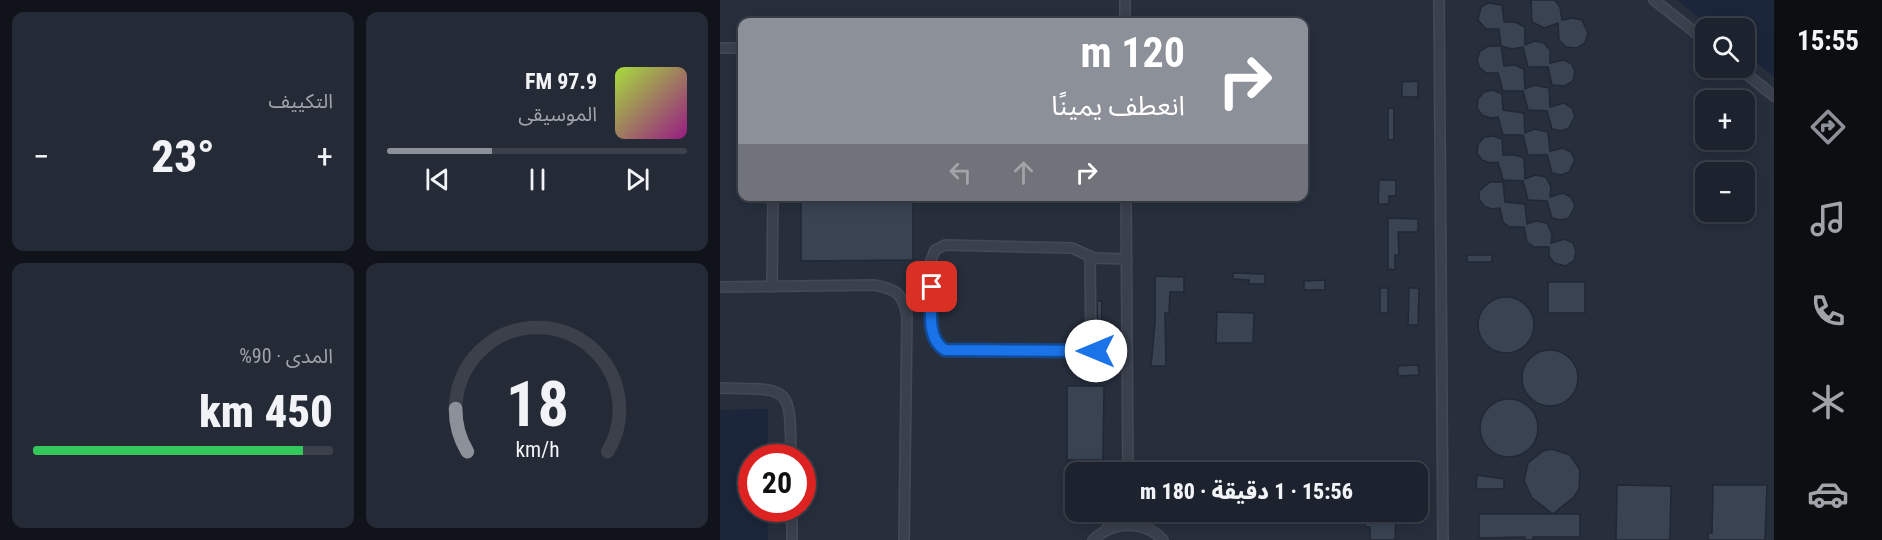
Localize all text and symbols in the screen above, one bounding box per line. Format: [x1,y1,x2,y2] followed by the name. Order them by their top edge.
[1695,18,1755,222] map controls
[1695,18,1755,78] button: search
[1797,25,1859,57] text: 15:55
[1080,28,1185,77] text: 120 m
[1206,42,1284,120] icon: right
[525,69,597,94] text: 97.9 FM
[269,89,333,113] text: التكييف
[1051,90,1185,122] text: انعطف يمينًا
[1695,90,1755,150] button: +
[518,102,597,126] text: الموسيقى
[1807,106,1849,148] icon: directions
[151,130,215,183] text: 23°
[33,137,50,176] text: −
[317,137,333,176] text: +
[944,156,977,189] icon: left
[1007,156,1040,189] icon: ahead
[1070,156,1103,189] icon: right
[1695,162,1755,222] button: −
[421,163,454,196] icon: previous
[521,163,554,196] icon: pause
[621,163,654,196] icon: next
[1807,198,1849,240] icon: music
[906,261,957,312] pin
[915,270,948,303] icon: arrive
[1807,290,1849,332] icon: phone
[1064,319,1128,383] position arrow
[239,344,333,368] text: المدى · 90%
[505,368,569,441] text: 18
[1807,381,1849,423] icon: climate
[199,385,333,438] text: 450 km
[515,438,559,463] text: km/h
[738,444,816,522] speed limit sign: 20
[1807,473,1849,515] icon: car
[1140,479,1353,504] text: 15:56 · 1 دقيقة · 180 m

